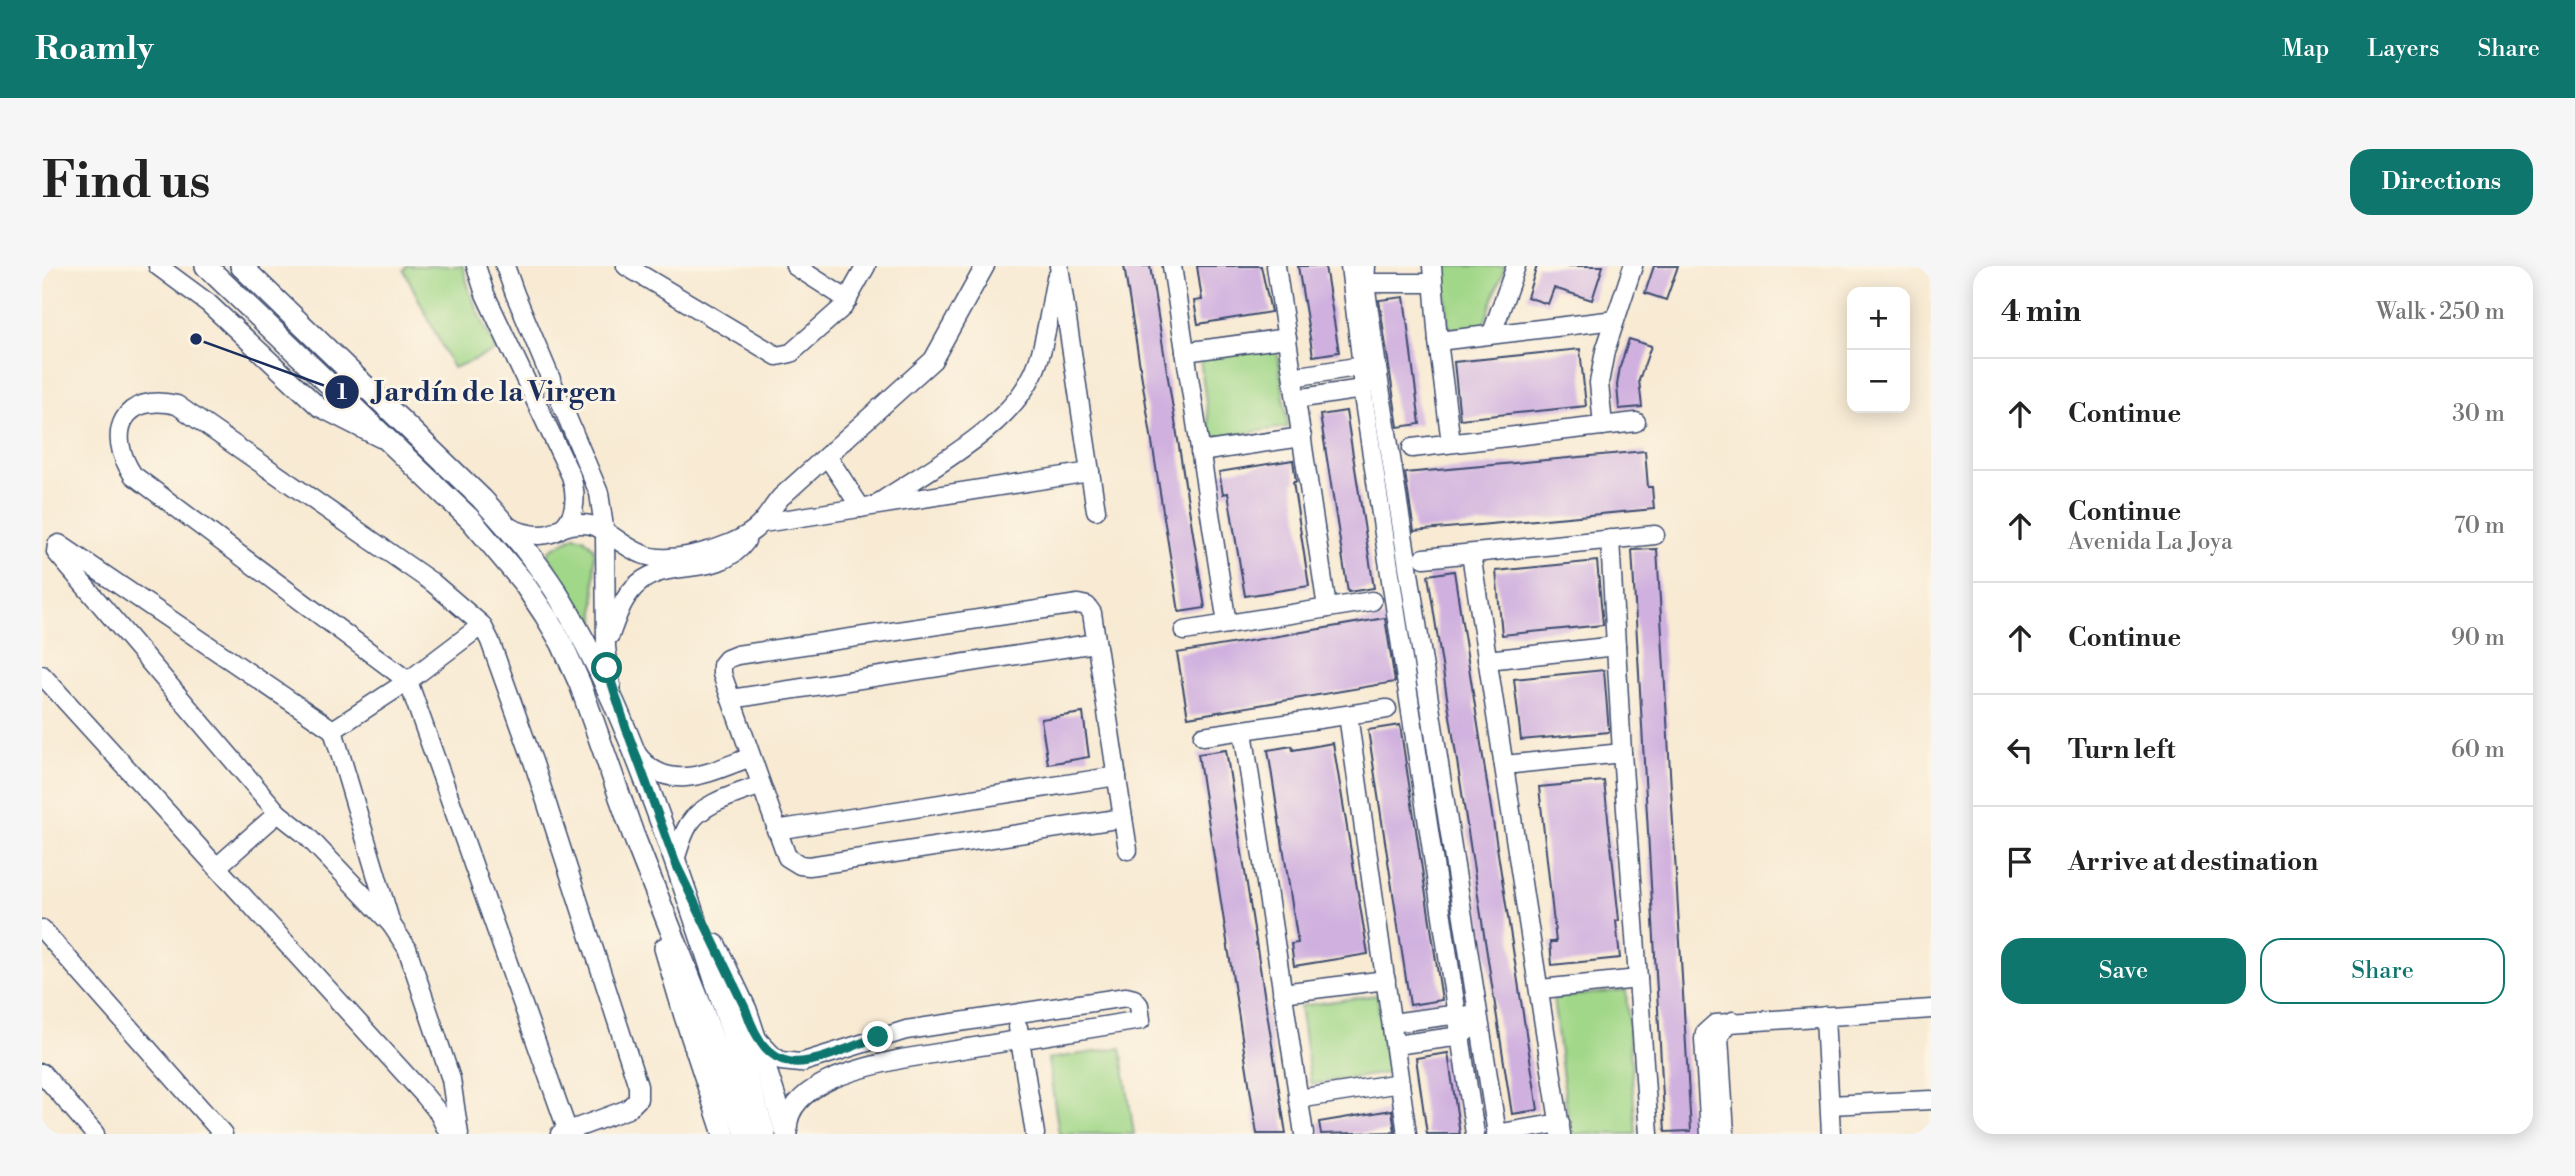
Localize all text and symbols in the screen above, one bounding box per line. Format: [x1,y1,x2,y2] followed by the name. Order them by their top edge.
[35,29,154,70] text: Roamly
[2282,34,2329,64] text: Map
[2367,34,2439,64] text: Layers
[2477,34,2540,64] text: Share
[2350,149,2533,215] button: Directions
[42,152,211,213] text: Find us
[1847,287,1910,413] map controls
[1847,287,1910,350] button: +
[2001,293,2081,331] text: 4 min
[2376,298,2505,326] text: Walk · 250 m
[1847,350,1910,413] button: −
[324,367,630,416] callout: Jardín de la Virgen
[370,375,616,410] text: Jardín de la Virgen
[337,380,347,406] text: 1
[2001,395,2039,433] icon: ahead
[2068,398,2181,430] text: Continue
[2452,400,2505,428] text: 30 m
[2068,496,2181,528] text: Continue
[2001,507,2039,545] icon: ahead
[2454,512,2505,540] text: 70 m
[2068,528,2233,556] text: Avenida La Joya
[2001,619,2039,657] icon: ahead
[2068,622,2181,654] text: Continue
[2451,624,2505,652] text: 90 m
[591,652,622,683] route start
[2001,731,2039,769] icon: left
[2068,734,2176,766] text: Turn left
[2451,736,2505,764] text: 60 m
[2001,843,2039,881] icon: arrive
[2068,846,2318,878] text: Arrive at destination
[2001,938,2246,1004] button: Save
[2260,938,2505,1004] button: Share
[862,1021,893,1052] route end

